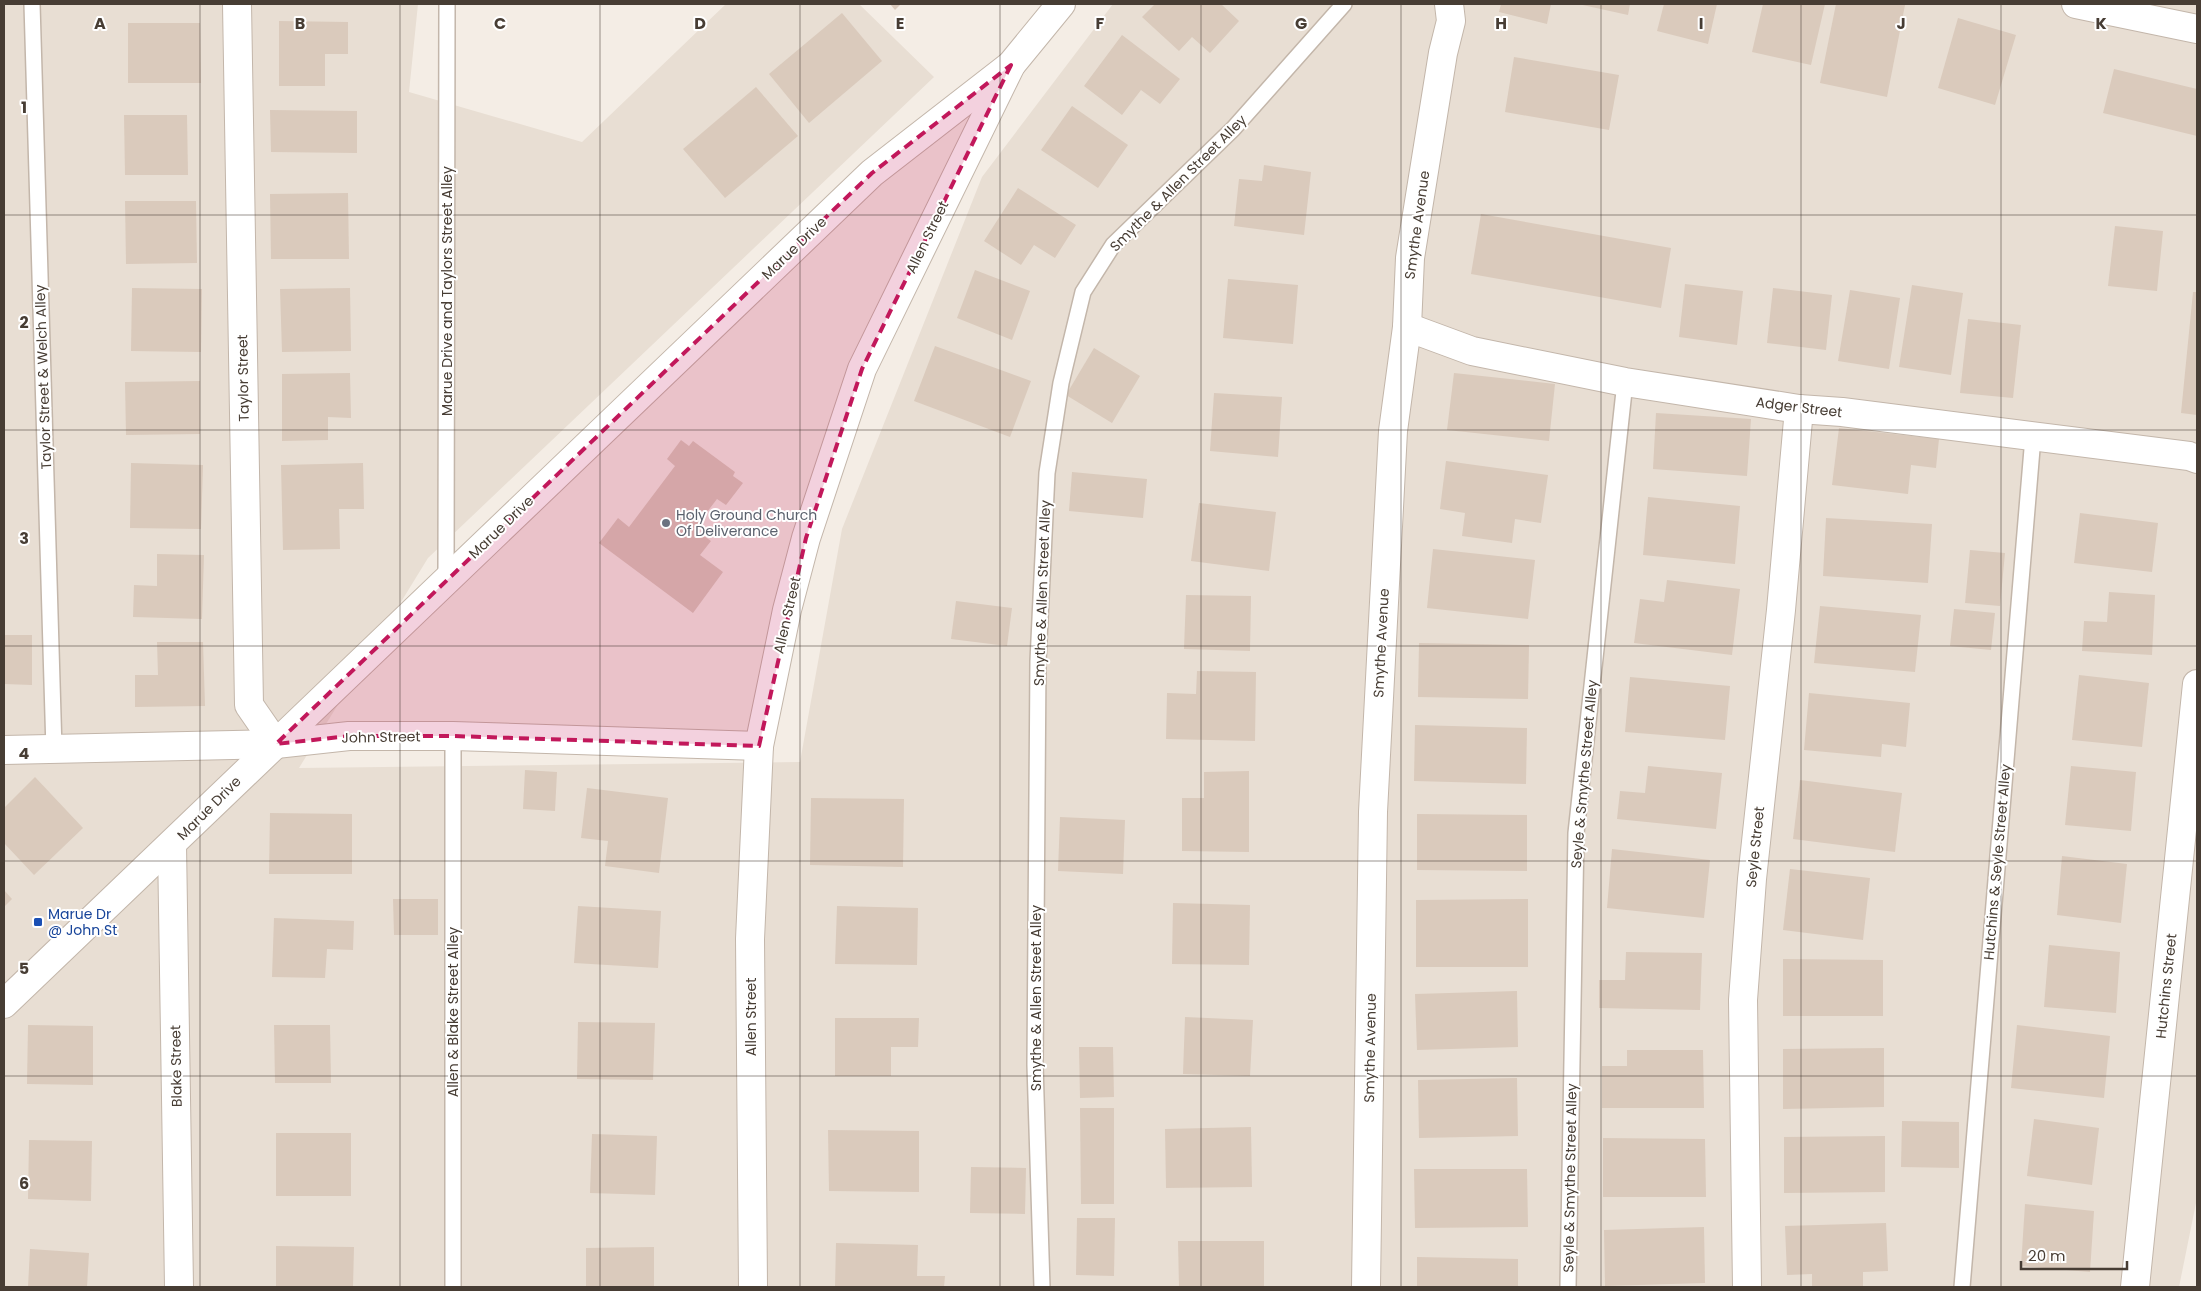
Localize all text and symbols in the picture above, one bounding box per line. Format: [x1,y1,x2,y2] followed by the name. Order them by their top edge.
[94,12,106,35] text: A
[295,12,305,35] text: B
[494,12,506,35] text: C
[694,12,706,35] text: D
[896,12,904,35] text: E
[1096,12,1105,35] text: F
[1295,12,1307,35] text: G
[1495,12,1507,35] text: H
[1699,12,1703,35] text: I
[1896,12,1906,35] text: J
[2095,12,2107,35] text: K
[21,96,27,119] text: 1
[1105,110,1251,256] street label: Smythe & Allen Street Alley
[437,166,457,416] street label: Marue Drive and Taylors Street Alley
[1399,169,1435,281] street label: Smythe Avenue
[901,197,953,277] street label: Allen Street
[757,212,831,284] street label: Marue Drive
[30,284,56,470] street label: Taylor Street & Welch Alley
[19,311,29,334] text: 2
[232,334,254,422] street label: Taylor Street
[1755,392,1843,422] street label: Adger Street
[464,491,538,563] street label: Marue Drive
[1029,499,1055,686] street label: Smythe & Allen Street Alley
[676,505,817,541] place label: Holy Ground Church Of Deliverance
[660,517,672,529] marker: Holy Ground Church Of Deliverance
[19,527,29,550] text: 3
[768,574,806,656] street label: Allen Street
[1368,587,1394,698] street label: Smythe Avenue
[1566,679,1602,869] street label: Seyle & Smythe Street Alley
[341,726,421,748] street label: John Street
[19,742,30,765] text: 4
[1978,763,2016,961] street label: Hutchins & Seyle Street Alley
[173,771,246,844] street label: Marue Drive
[1741,805,1769,889] street label: Seyle Street
[48,904,117,940] place label: Marue Dr @ John St
[1026,905,1046,1091] street label: Smythe & Allen Street Alley
[32,916,44,928] marker: Marue Dr @ John St
[443,927,463,1097] street label: Allen & Blake Street Alley
[2151,932,2181,1040] street label: Hutchins Street
[19,957,29,980] text: 5
[741,978,761,1056] street label: Allen Street
[1359,993,1381,1103] street label: Smythe Avenue
[165,1025,187,1107] street label: Blake Street
[1558,1083,1582,1273] street label: Seyle & Smythe Street Alley
[19,1172,29,1195] text: 6
[2021,1238,2127,1270] scale bar
[2028,1245,2066,1266] text: 20 m

